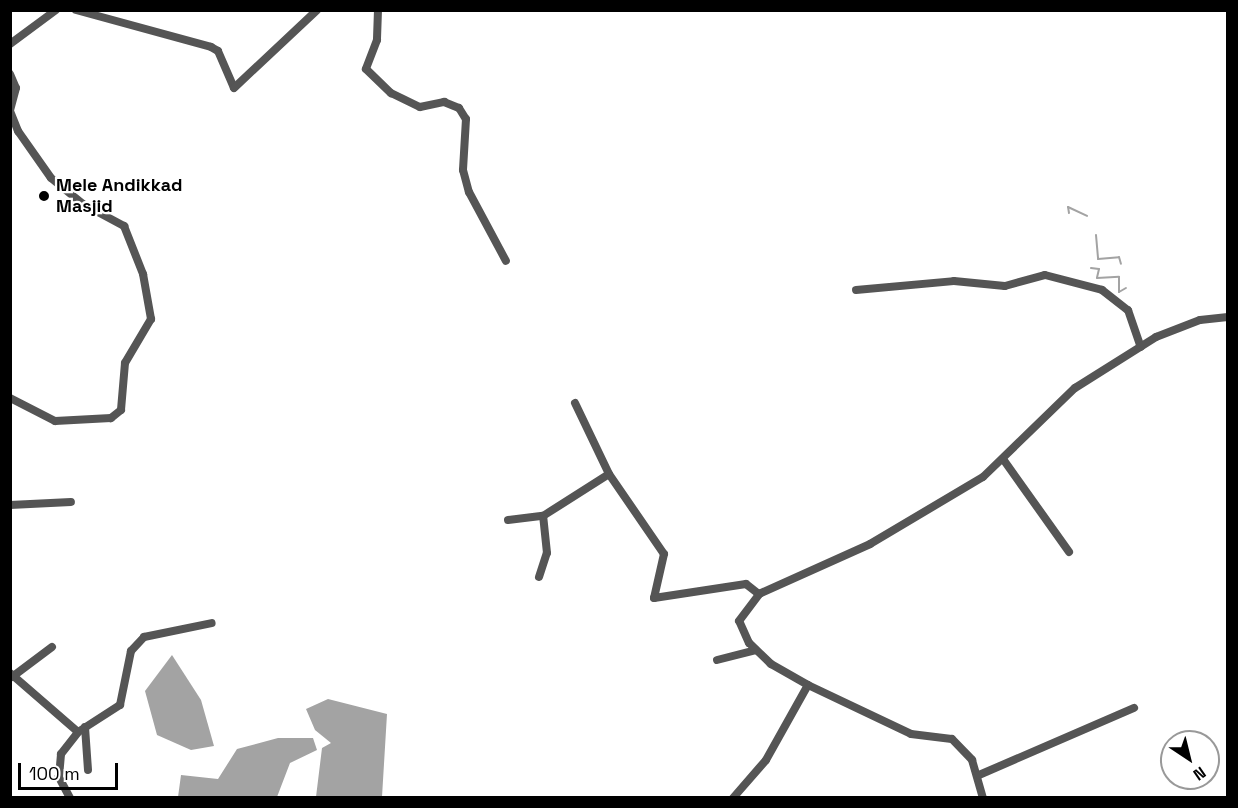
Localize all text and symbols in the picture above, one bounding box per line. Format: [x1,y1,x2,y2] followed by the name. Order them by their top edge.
[56,175,183,218] place label: Mele Andikkad Masjid
[37,189,51,203] marker: Mele Andikkad Masjid
[1160,730,1220,790] north arrow
[21,751,122,789] scale bar
[29,762,80,785] text: 100 m
[1189,762,1210,785] text: N

